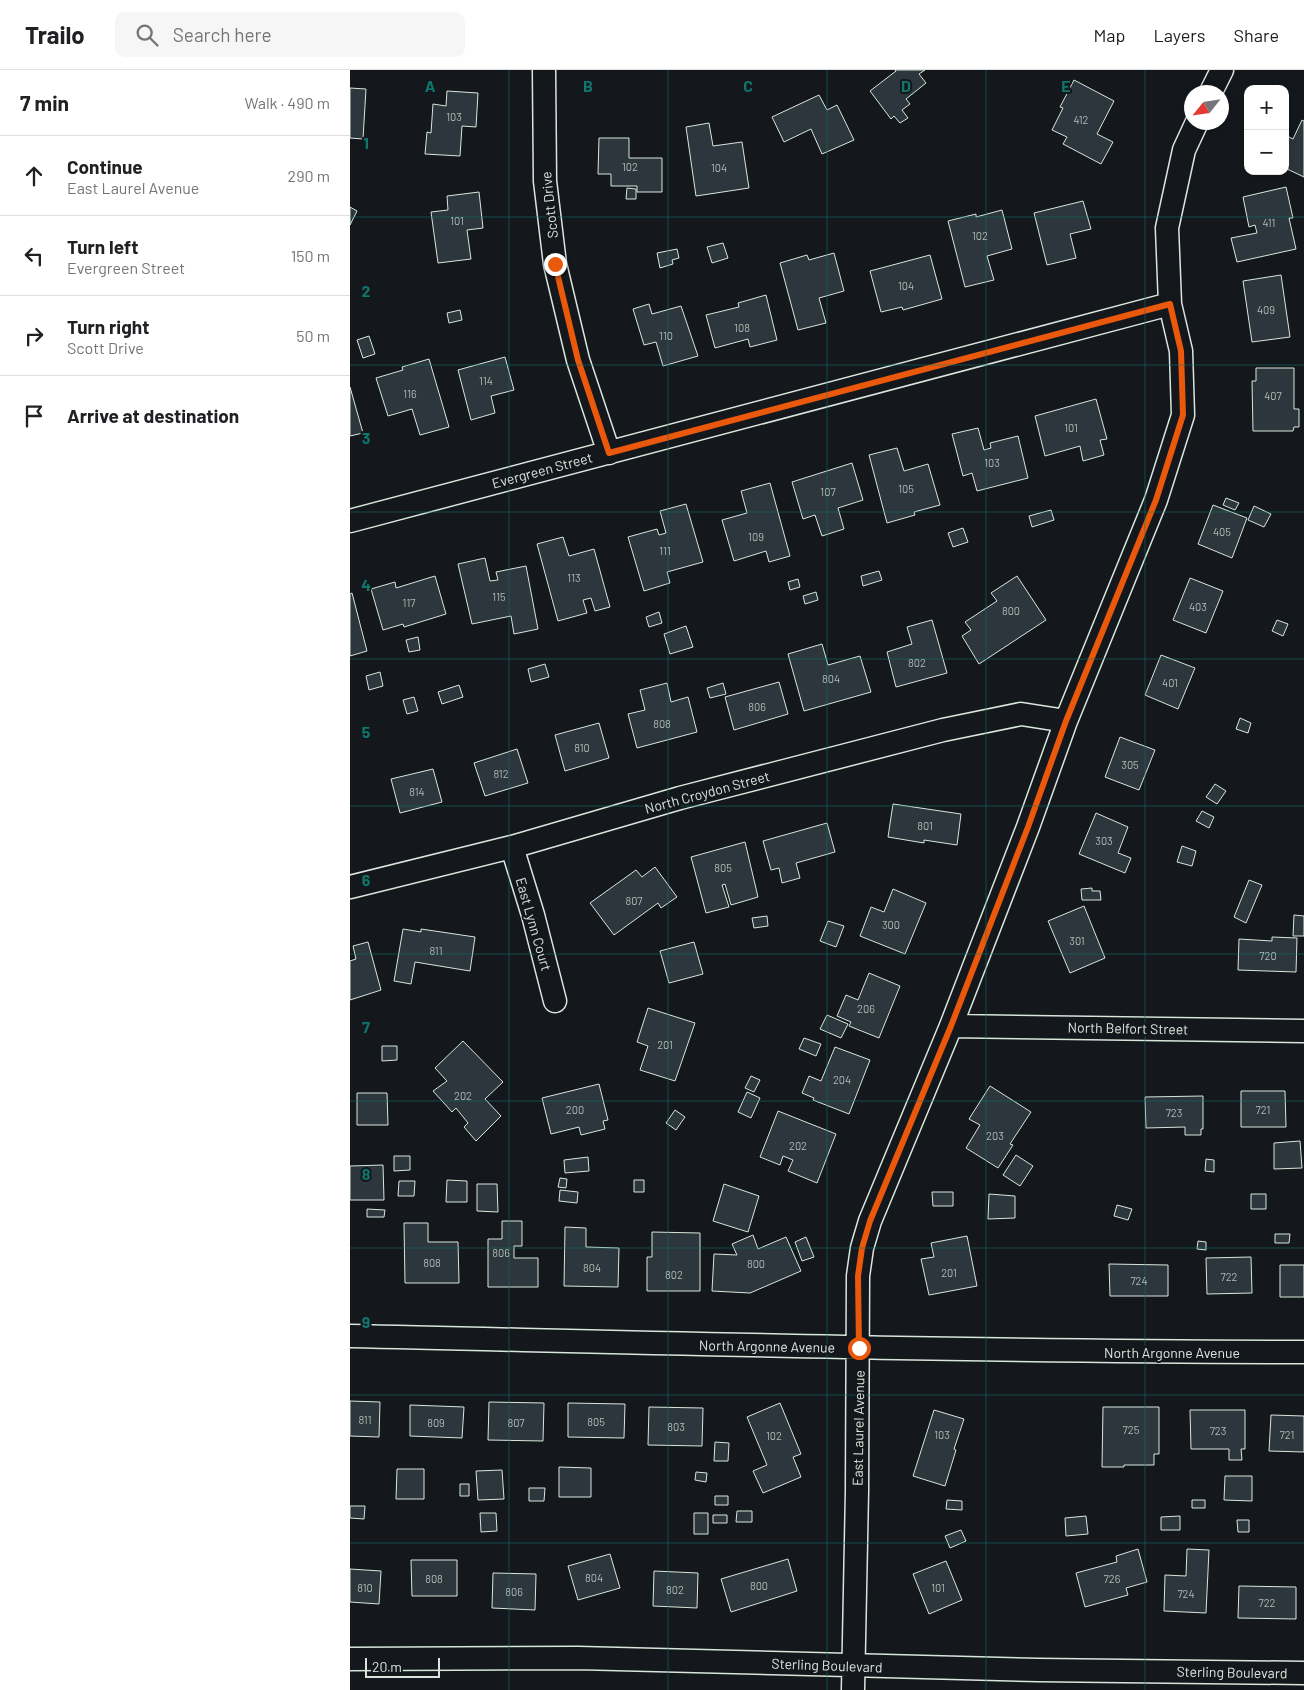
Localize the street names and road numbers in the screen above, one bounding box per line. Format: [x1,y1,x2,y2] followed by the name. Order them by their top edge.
[537,171,561,239] street label: Scott Drive
[490,448,594,492] street label: Evergreen Street
[643,767,771,817] street label: North Croydon Street
[513,875,555,973] street label: East Lynn Court
[1068,1018,1188,1038] street label: North Belfort Street
[699,1336,835,1356] street label: North Argonne Avenue
[1104,1344,1240,1361] street label: North Argonne Avenue
[848,1370,868,1486] street label: East Laurel Avenue
[771,1655,883,1675] street label: Sterling Boulevard
[1176,1663,1288,1681] street label: Sterling Boulevard

